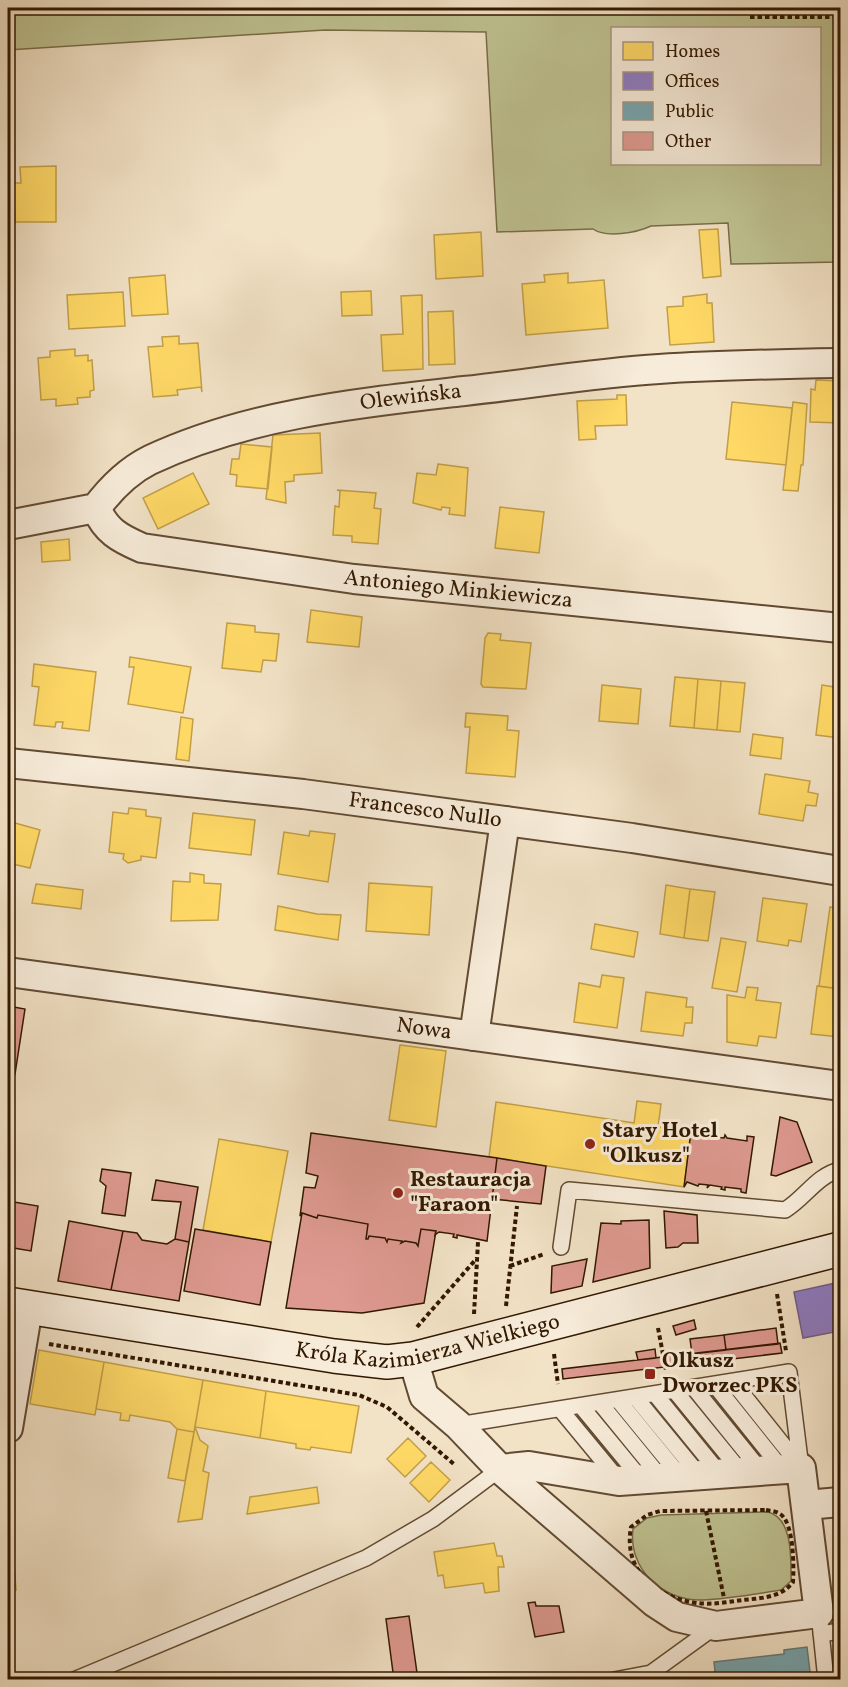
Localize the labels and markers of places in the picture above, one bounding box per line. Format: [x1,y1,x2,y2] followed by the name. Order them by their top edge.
[602,1116,718,1172] place label: Stary Hotel "Olkusz"
[583,1137,597,1151] marker: Stary Hotel "Olkusz"
[410,1165,531,1221] place label: Restauracja "Faraon"
[391,1186,405,1200] marker: Restauracja "Faraon"
[662,1346,797,1402] place label: Olkusz Dworzec PKS
[643,1367,657,1381] marker: Olkusz Dworzec PKS

